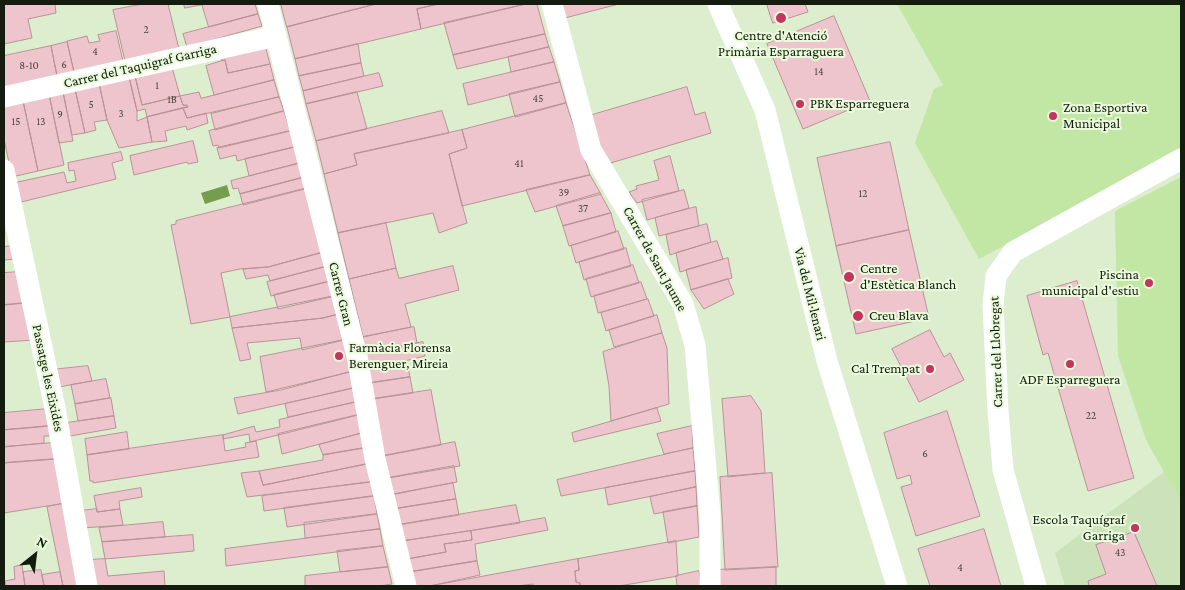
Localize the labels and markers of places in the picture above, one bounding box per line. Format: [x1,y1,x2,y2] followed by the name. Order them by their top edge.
[774,11,788,25] marker: Centre d'Atenció Primària Esparraguera
[718,28,844,60] place label: Centre d'Atenció Primària Esparraguera
[810,96,910,112] place label: PBK Esparreguera
[794,98,806,110] marker: PBK Esparreguera
[1063,100,1147,132] place label: Zona Esportiva Municipal
[1047,110,1059,122] marker: Zona Esportiva Municipal
[860,261,956,294] place label: Centre d'Estètica Blanch
[1042,267,1139,300] place label: Piscina municipal d'estiu
[842,270,856,284] marker: Centre d'Estètica Blanch
[1143,277,1155,289] marker: Piscina municipal d'estiu
[869,308,929,324] place label: Creu Blava
[851,309,865,323] marker: Creu Blava
[349,340,451,372] place label: Farmàcia Florensa Berenguer, Mireia
[333,350,345,362] marker: Farmàcia Florensa Berenguer, Mireia
[1064,358,1076,370] marker: ADF Esparreguera
[851,361,920,377] place label: Cal Trempat
[924,363,936,375] marker: Cal Trempat
[1019,372,1121,388] place label: ADF Esparreguera
[1032,512,1125,544] place label: Escola Taquígraf Garriga
[1129,522,1141,534] marker: Escola Taquígraf Garriga

